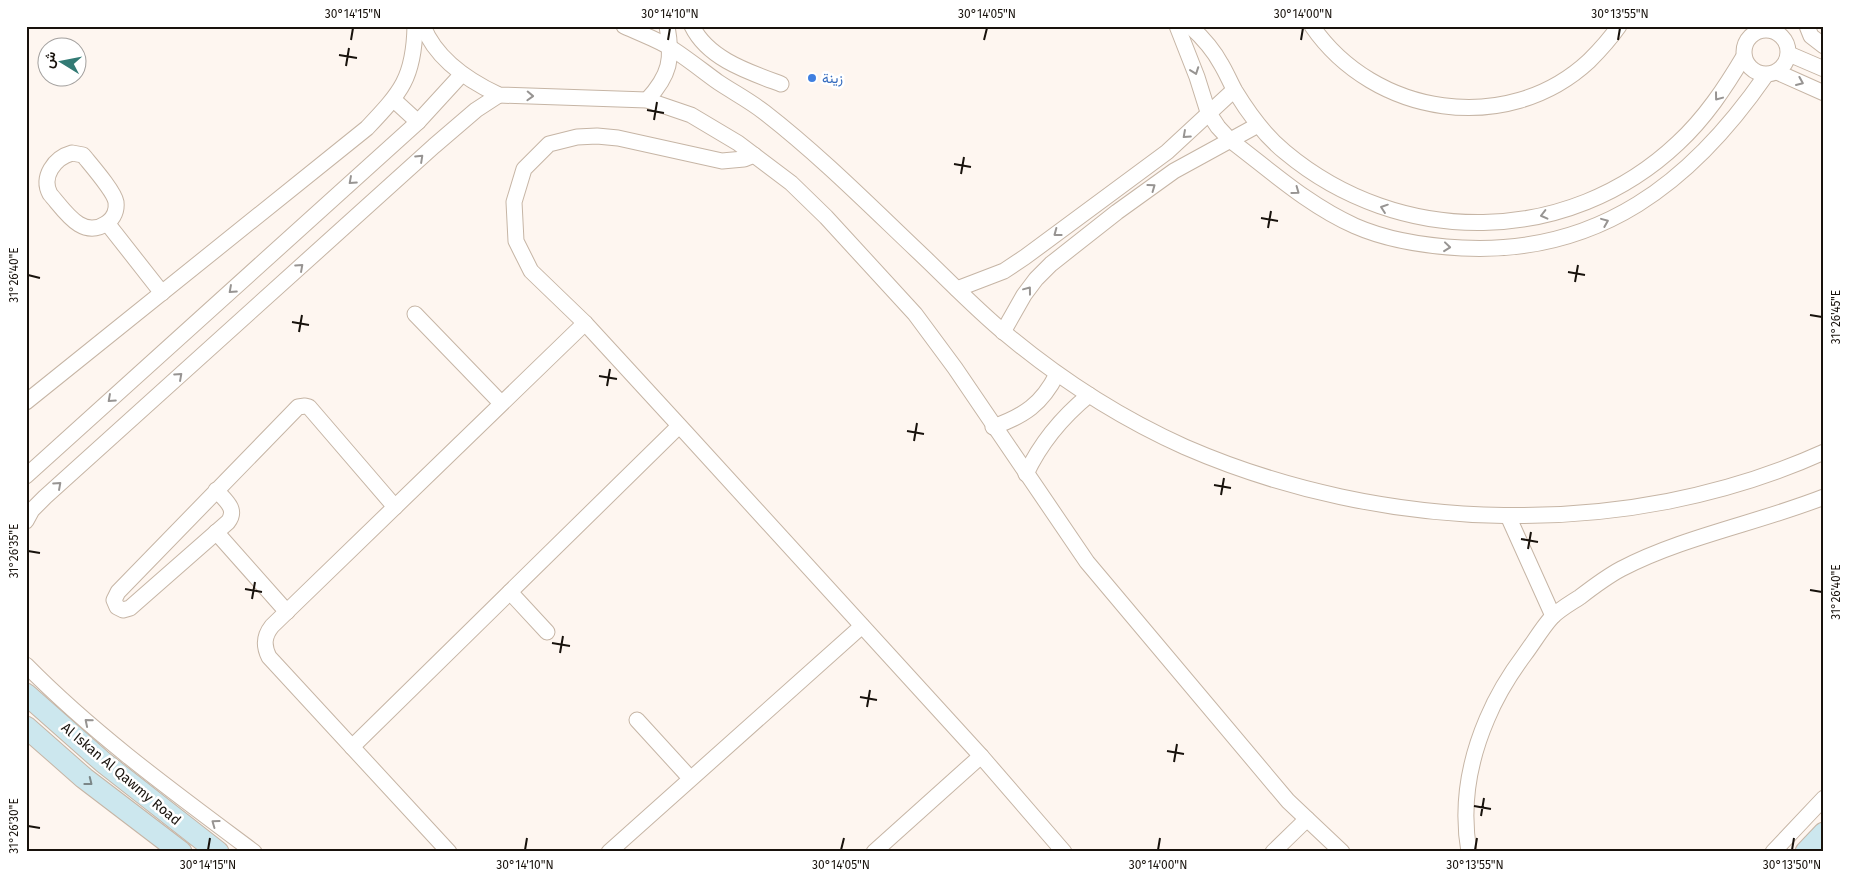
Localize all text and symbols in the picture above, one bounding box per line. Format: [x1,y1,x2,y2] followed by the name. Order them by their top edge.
[325,7,381,21] text: 30°14'15"N
[641,7,699,21] text: 30°14'10"N
[958,7,1016,21] text: 30°14'05"N
[1274,7,1332,21] text: 30°14'00"N
[1591,7,1649,21] text: 30°13'55"N
[38,38,88,88] north arrow
[40,50,60,70] text: ش
[1189,67,1199,75] one-way arrow
[822,70,843,87] place label: زينة
[806,72,818,84] marker: زينة
[1795,76,1804,87] one-way arrow
[527,91,535,101] one-way arrow
[1715,91,1724,101] one-way arrow
[1183,129,1192,138] one-way arrow
[415,155,424,164] one-way arrow
[349,175,358,184] one-way arrow
[1146,184,1155,192] one-way arrow
[1291,185,1300,195] one-way arrow
[1380,203,1389,213] one-way arrow
[1540,209,1549,220] one-way arrow
[1600,218,1609,228] one-way arrow
[1053,227,1063,236] one-way arrow
[1443,241,1451,252] one-way arrow
[7,247,21,303] text: 31°26'40"E
[294,264,303,273] one-way arrow
[228,284,237,293] one-way arrow
[1022,287,1030,296] one-way arrow
[1829,290,1843,344] text: 31°26'45"E
[173,373,182,382] one-way arrow
[108,393,117,402] one-way arrow
[53,482,62,491] one-way arrow
[7,524,21,578] text: 31°26'35"E
[1829,564,1843,620] text: 31°26'40"E
[58,719,184,829] street label: Al Iskan Al Qawmy Road
[84,719,93,728] one-way arrow
[83,776,92,784] one-way arrow
[7,798,21,854] text: 31°26'30"E
[211,820,221,829] one-way arrow
[180,858,236,872] text: 30°14'15"N
[496,858,554,872] text: 30°14'10"N
[812,858,870,872] text: 30°14'05"N
[1129,858,1187,872] text: 30°14'00"N
[1446,858,1504,872] text: 30°13'55"N
[1763,858,1821,872] text: 30°13'50"N

